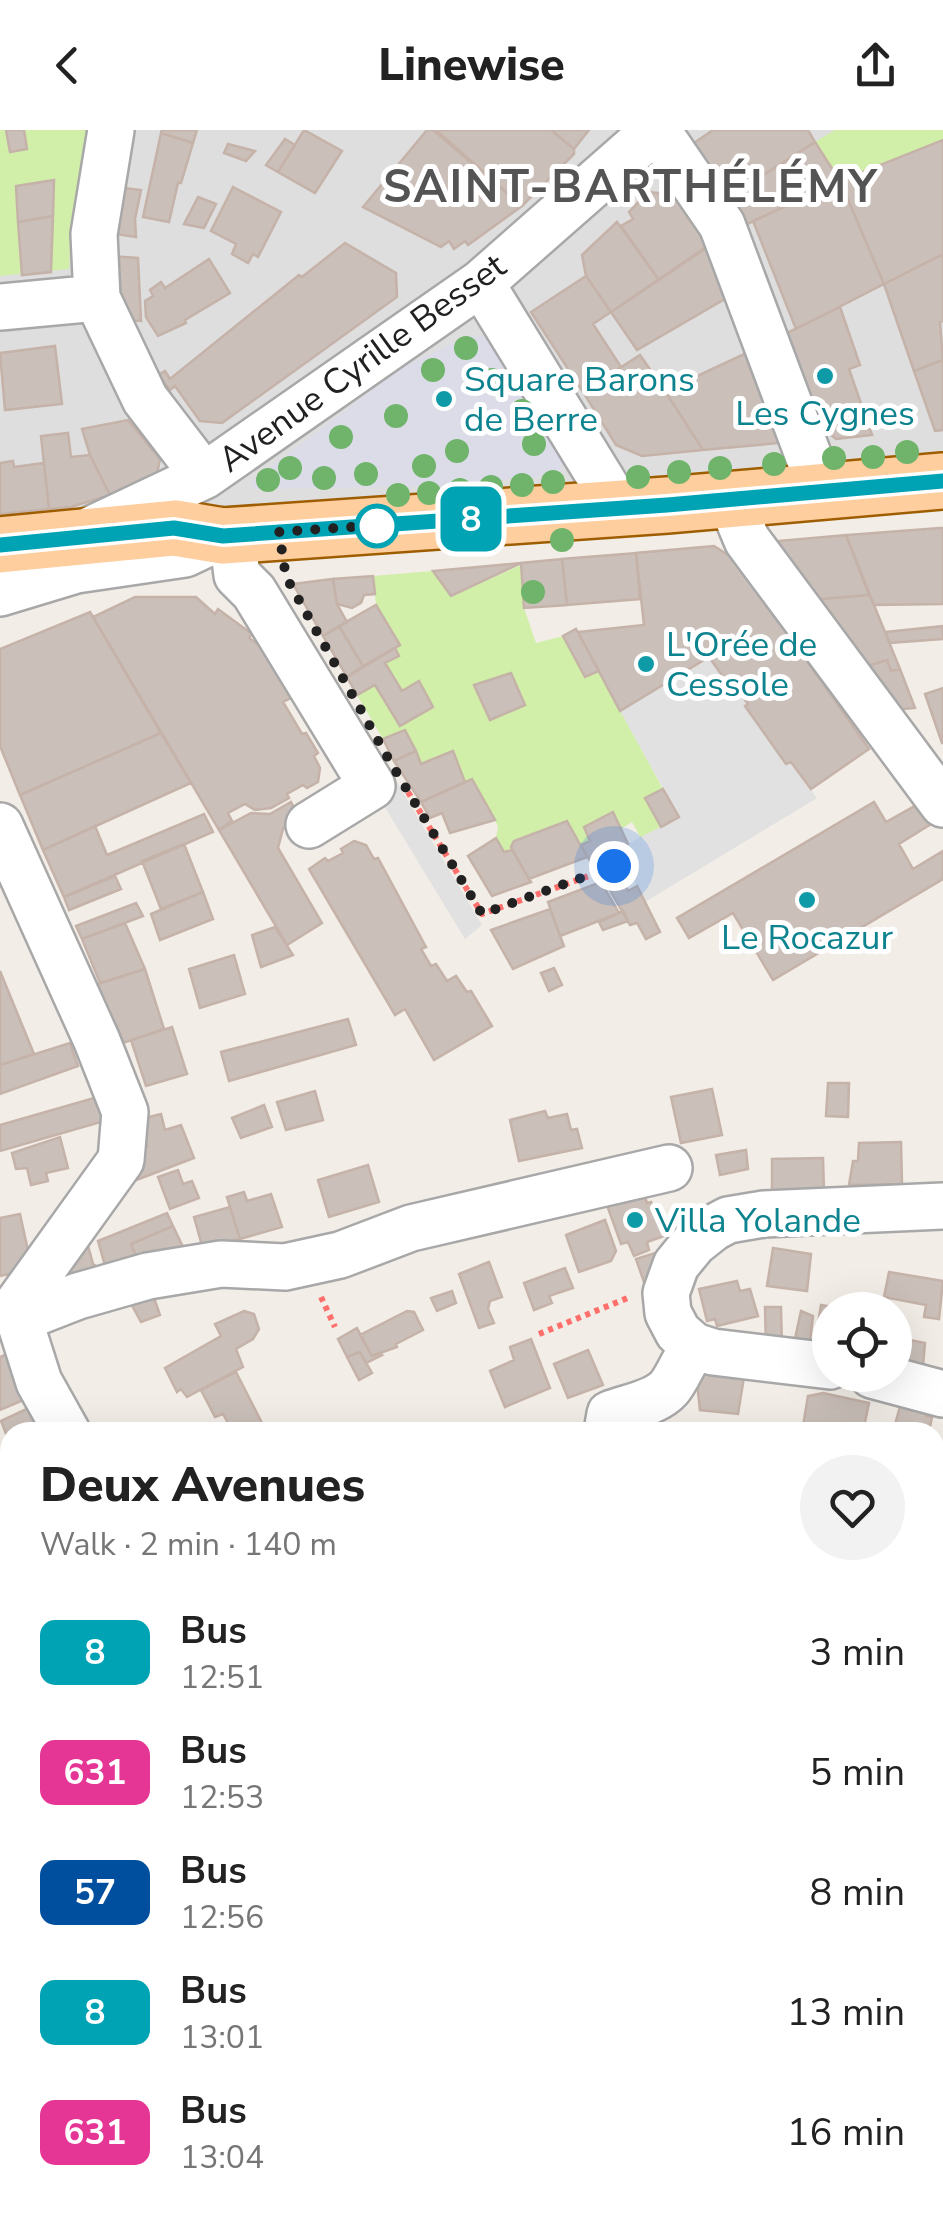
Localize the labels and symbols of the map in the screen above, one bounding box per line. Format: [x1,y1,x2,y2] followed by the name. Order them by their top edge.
[383,157,879,218] district label: SAINT-BARTHÉLÉMY
[209,242,516,483] street label: Avenue Cyrille Besset
[464,356,695,443] place label: Square Barons de Berre
[814,365,836,387] marker: Les Cygnes
[433,388,455,410] marker: Square Barons de Berre
[735,390,915,437] place label: Les Cygnes
[438,486,504,552] line badge: 8
[356,505,398,547] unlabelled marker
[666,621,817,708] place label: L'Orée de Cessole
[635,653,657,675] marker: L'Orée de Cessole
[589,841,639,891] your location
[796,889,818,911] marker: Le Rocazur
[721,914,893,961] place label: Le Rocazur
[654,1197,861,1244] place label: Villa Yolande
[624,1209,646,1231] marker: Villa Yolande

